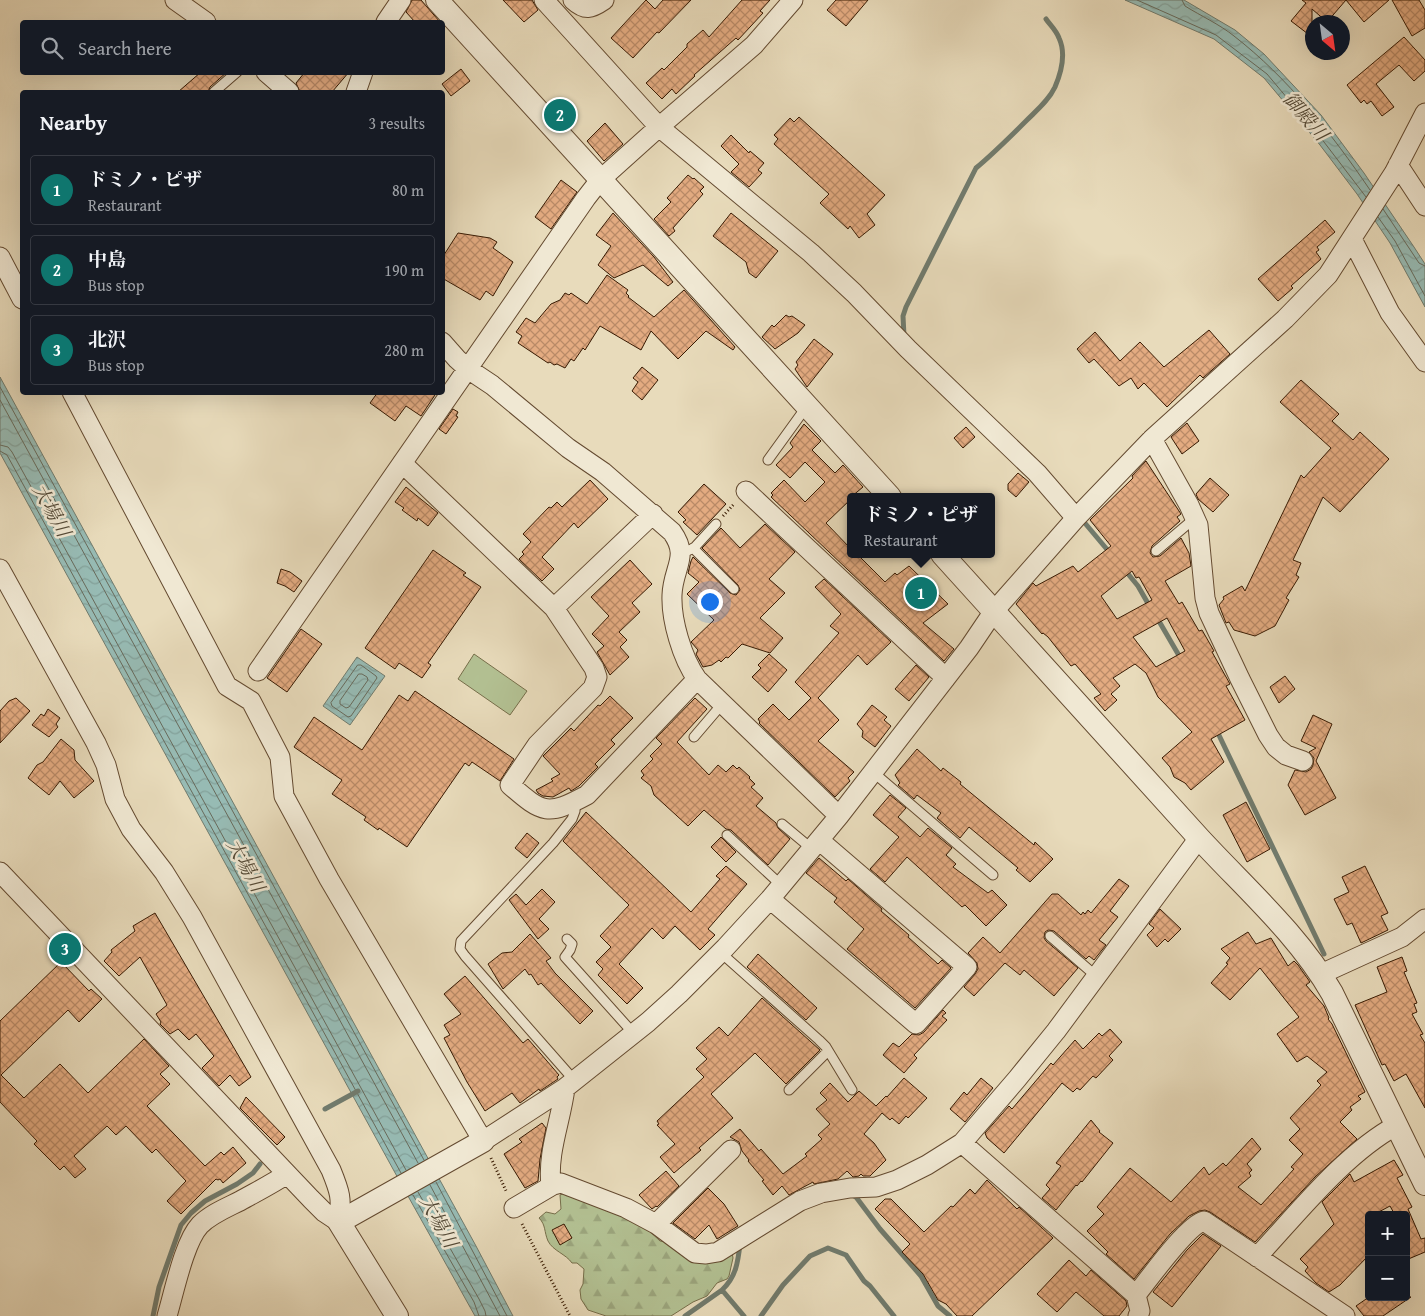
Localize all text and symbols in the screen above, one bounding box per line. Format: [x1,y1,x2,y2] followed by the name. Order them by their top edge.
[1305,15,1350,60] north arrow
[20,20,445,75] search box
[38,34,66,62] icon: search
[78,34,172,62] text: Search here
[1277,85,1337,148] water label: 御殿川
[544,96,576,134] pin: 2
[40,107,107,138] text: Nearby
[368,111,425,135] text: 3 results
[88,165,202,193] text: ドミノ・ピザ
[53,178,61,202] text: 1
[392,178,424,202] text: 80 m
[88,193,162,217] text: Restaurant
[88,245,126,273] text: 中島
[53,258,61,282] text: 2
[384,258,424,282] text: 190 m
[88,273,144,297] text: Bus stop
[88,325,126,353] text: 北沢
[53,338,61,362] text: 3
[384,338,424,362] text: 280 m
[88,353,144,377] text: Bus stop
[26,478,79,543] water label: 大場川
[847,493,995,558] popup
[864,500,978,528] text: ドミノ・ピザ
[864,528,938,552] text: Restaurant
[905,574,937,612] pin: 1
[697,589,723,615] your location
[220,833,273,898] water label: 大場川
[49,930,81,968] pin: 3
[413,1189,466,1254] water label: 大場川
[1365,1211,1410,1301] map controls
[1365,1211,1410,1256] button: +
[1365,1256,1410,1301] button: −

